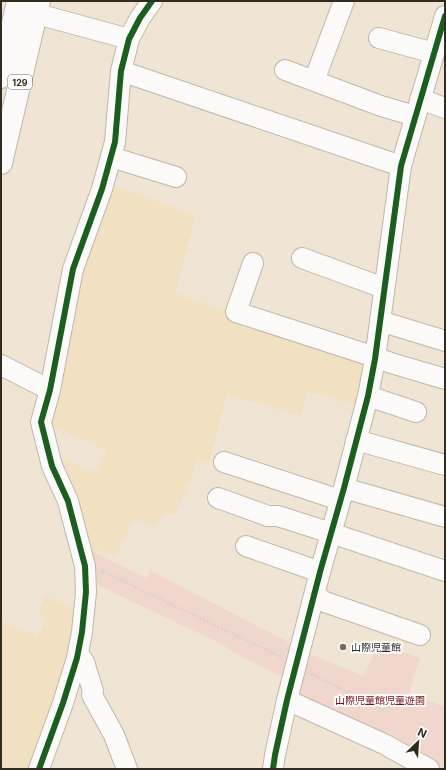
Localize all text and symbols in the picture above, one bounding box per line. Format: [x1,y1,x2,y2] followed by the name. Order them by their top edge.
[8,75,32,89] road number: 129
[351,641,401,653] place label: 山際児童館
[338,642,348,652] marker: 山際児童館
[335,694,425,706] park label: 山際児童館児童遊園
[398,722,438,762] north arrow
[415,725,429,741] text: N

